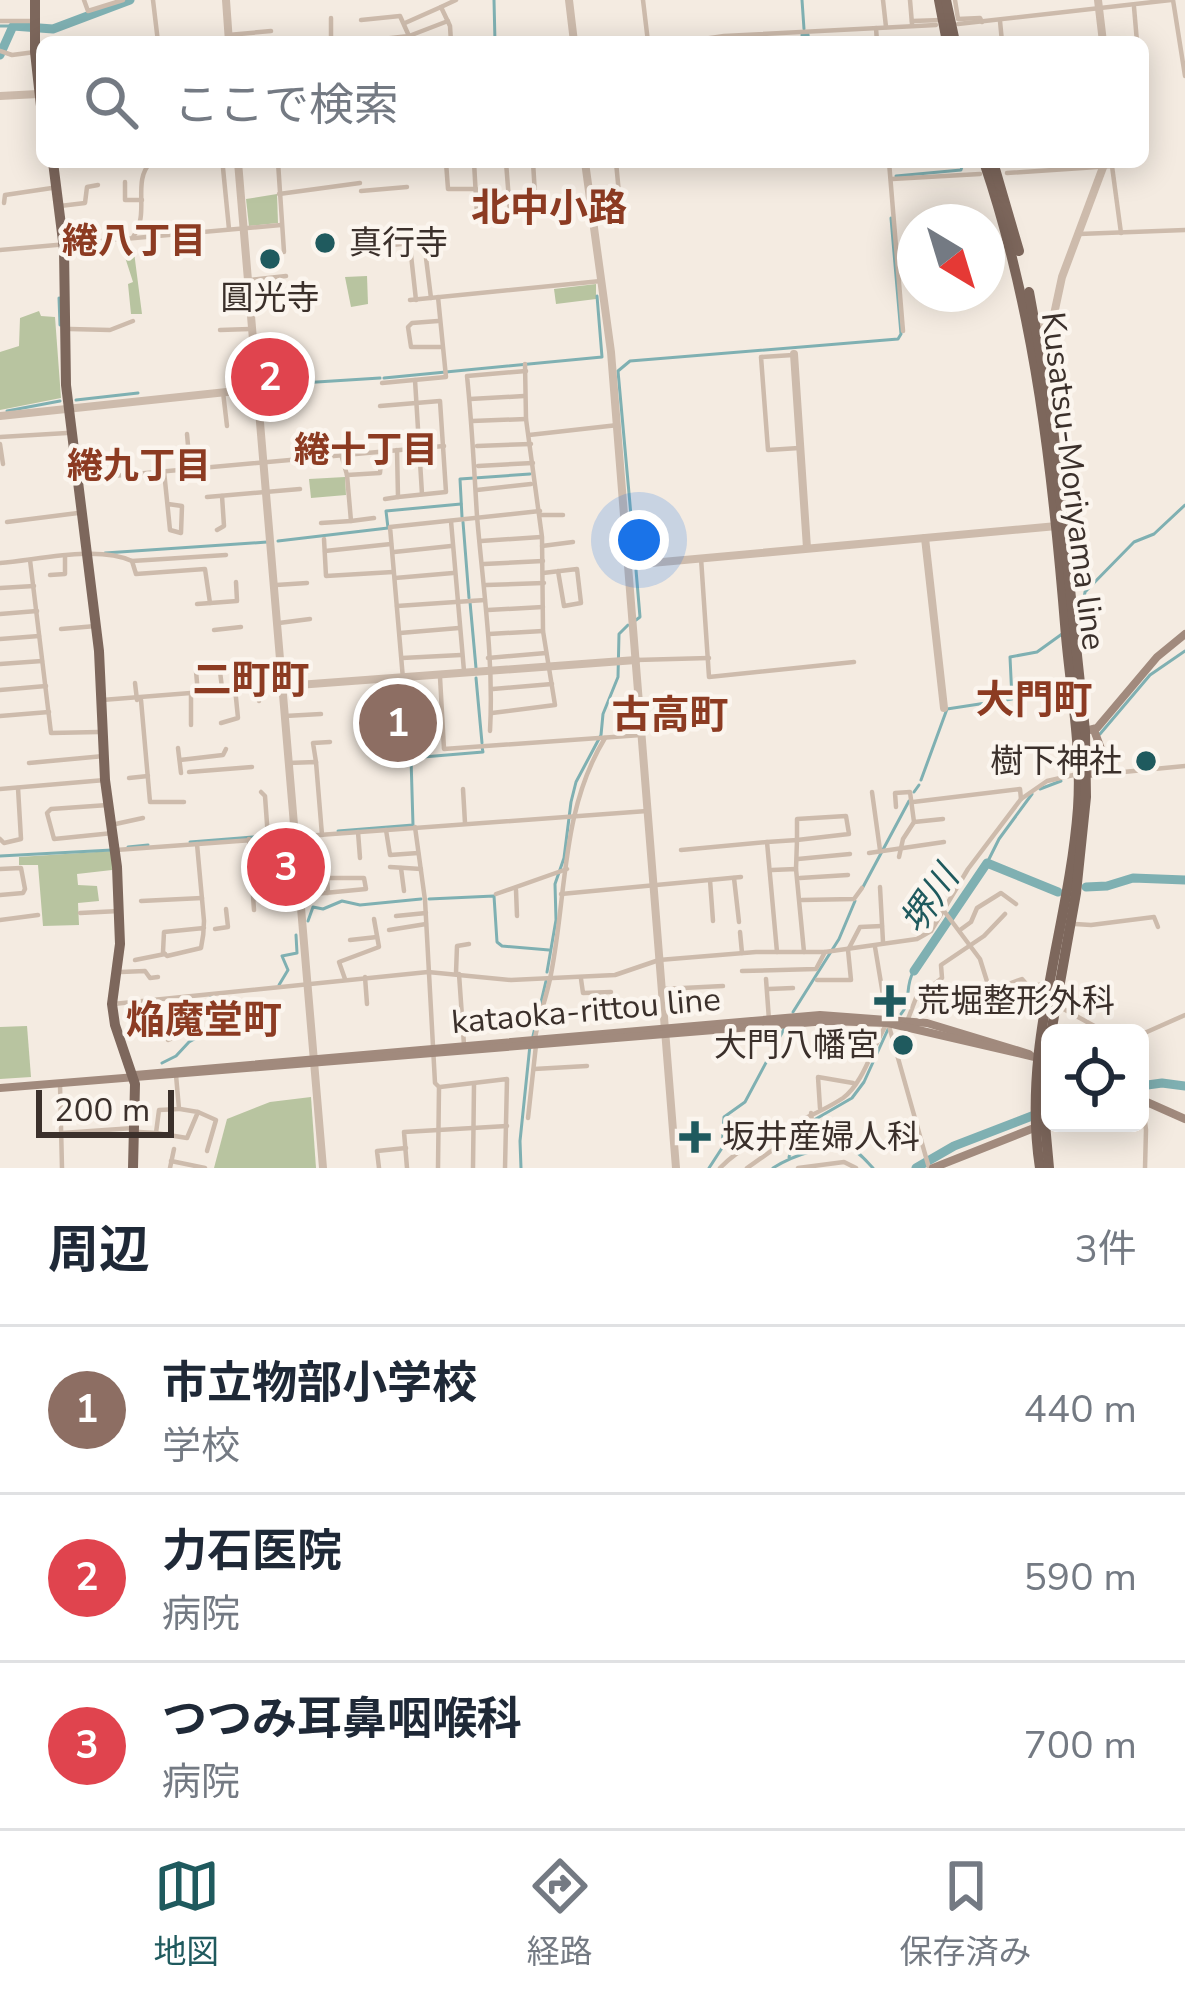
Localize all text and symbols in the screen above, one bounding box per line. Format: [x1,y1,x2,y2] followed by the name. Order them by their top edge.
[36,36,1149,168] search box
[78,69,144,135] icon: search
[174,75,399,136] text: ここで検索
[471,182,627,235] district label: 北中小路
[897,204,1005,312] north arrow
[62,217,206,266] district label: 綣八丁目
[349,221,448,266] place label: 真行寺
[312,230,338,256] marker: 真行寺
[257,246,283,272] marker: 圓光寺
[221,276,320,321] place label: 圓光寺
[1030,309,1116,653] street label: Kusatsu-Moriyama line
[231,332,309,422] pin: 2
[294,426,438,475] district label: 綣十丁目
[67,442,211,491] district label: 綣九丁目
[609,510,669,570] your location
[192,654,310,707] district label: 二町町
[975,674,1093,727] district label: 大門町
[359,678,437,768] pin: 1
[611,689,729,742] district label: 古高町
[990,739,1122,784] place label: 樹下神社
[1133,748,1159,774] marker: 樹下神社
[247,822,325,912] pin: 3
[890,853,973,944] water label: 堺川
[450,977,722,1045] street label: kataoka-rittou line
[917,979,1115,1024] place label: 荒堀整形外科
[874,985,906,1017] marker: 荒堀整形外科
[126,994,282,1047] district label: 焔魔堂町
[714,1023,879,1068] place label: 大門八幡宮
[1041,1024,1149,1132] map controls
[1041,1024,1149,1132] button: locate
[890,1032,916,1058] marker: 大門八幡宮
[36,1084,174,1137] scale bar
[54,1088,150,1133] text: 200 m
[722,1115,920,1160] place label: 坂井産婦人科
[679,1121,711,1153] marker: 坂井産婦人科
[48,1215,150,1285] text: 周辺
[1075,1223,1137,1276] text: 3件
[162,1353,477,1414] text: 市立物部小学校
[75,1383,99,1436] text: 1
[1023,1383,1137,1436] text: 440 m
[162,1420,240,1473] text: 学校
[162,1521,342,1582] text: 力石医院
[75,1551,99,1604] text: 2
[1023,1551,1137,1604] text: 590 m
[162,1588,240,1641] text: 病院
[162,1689,522,1750] text: つつみ耳鼻咽喉科
[75,1719,99,1772] text: 3
[1023,1719,1137,1772] text: 700 m
[162,1756,240,1809] text: 病院
[154,1853,220,1975] tab: 地図
[527,1853,593,1975] tab: 経路
[900,1853,1032,1975] tab: 保存済み

